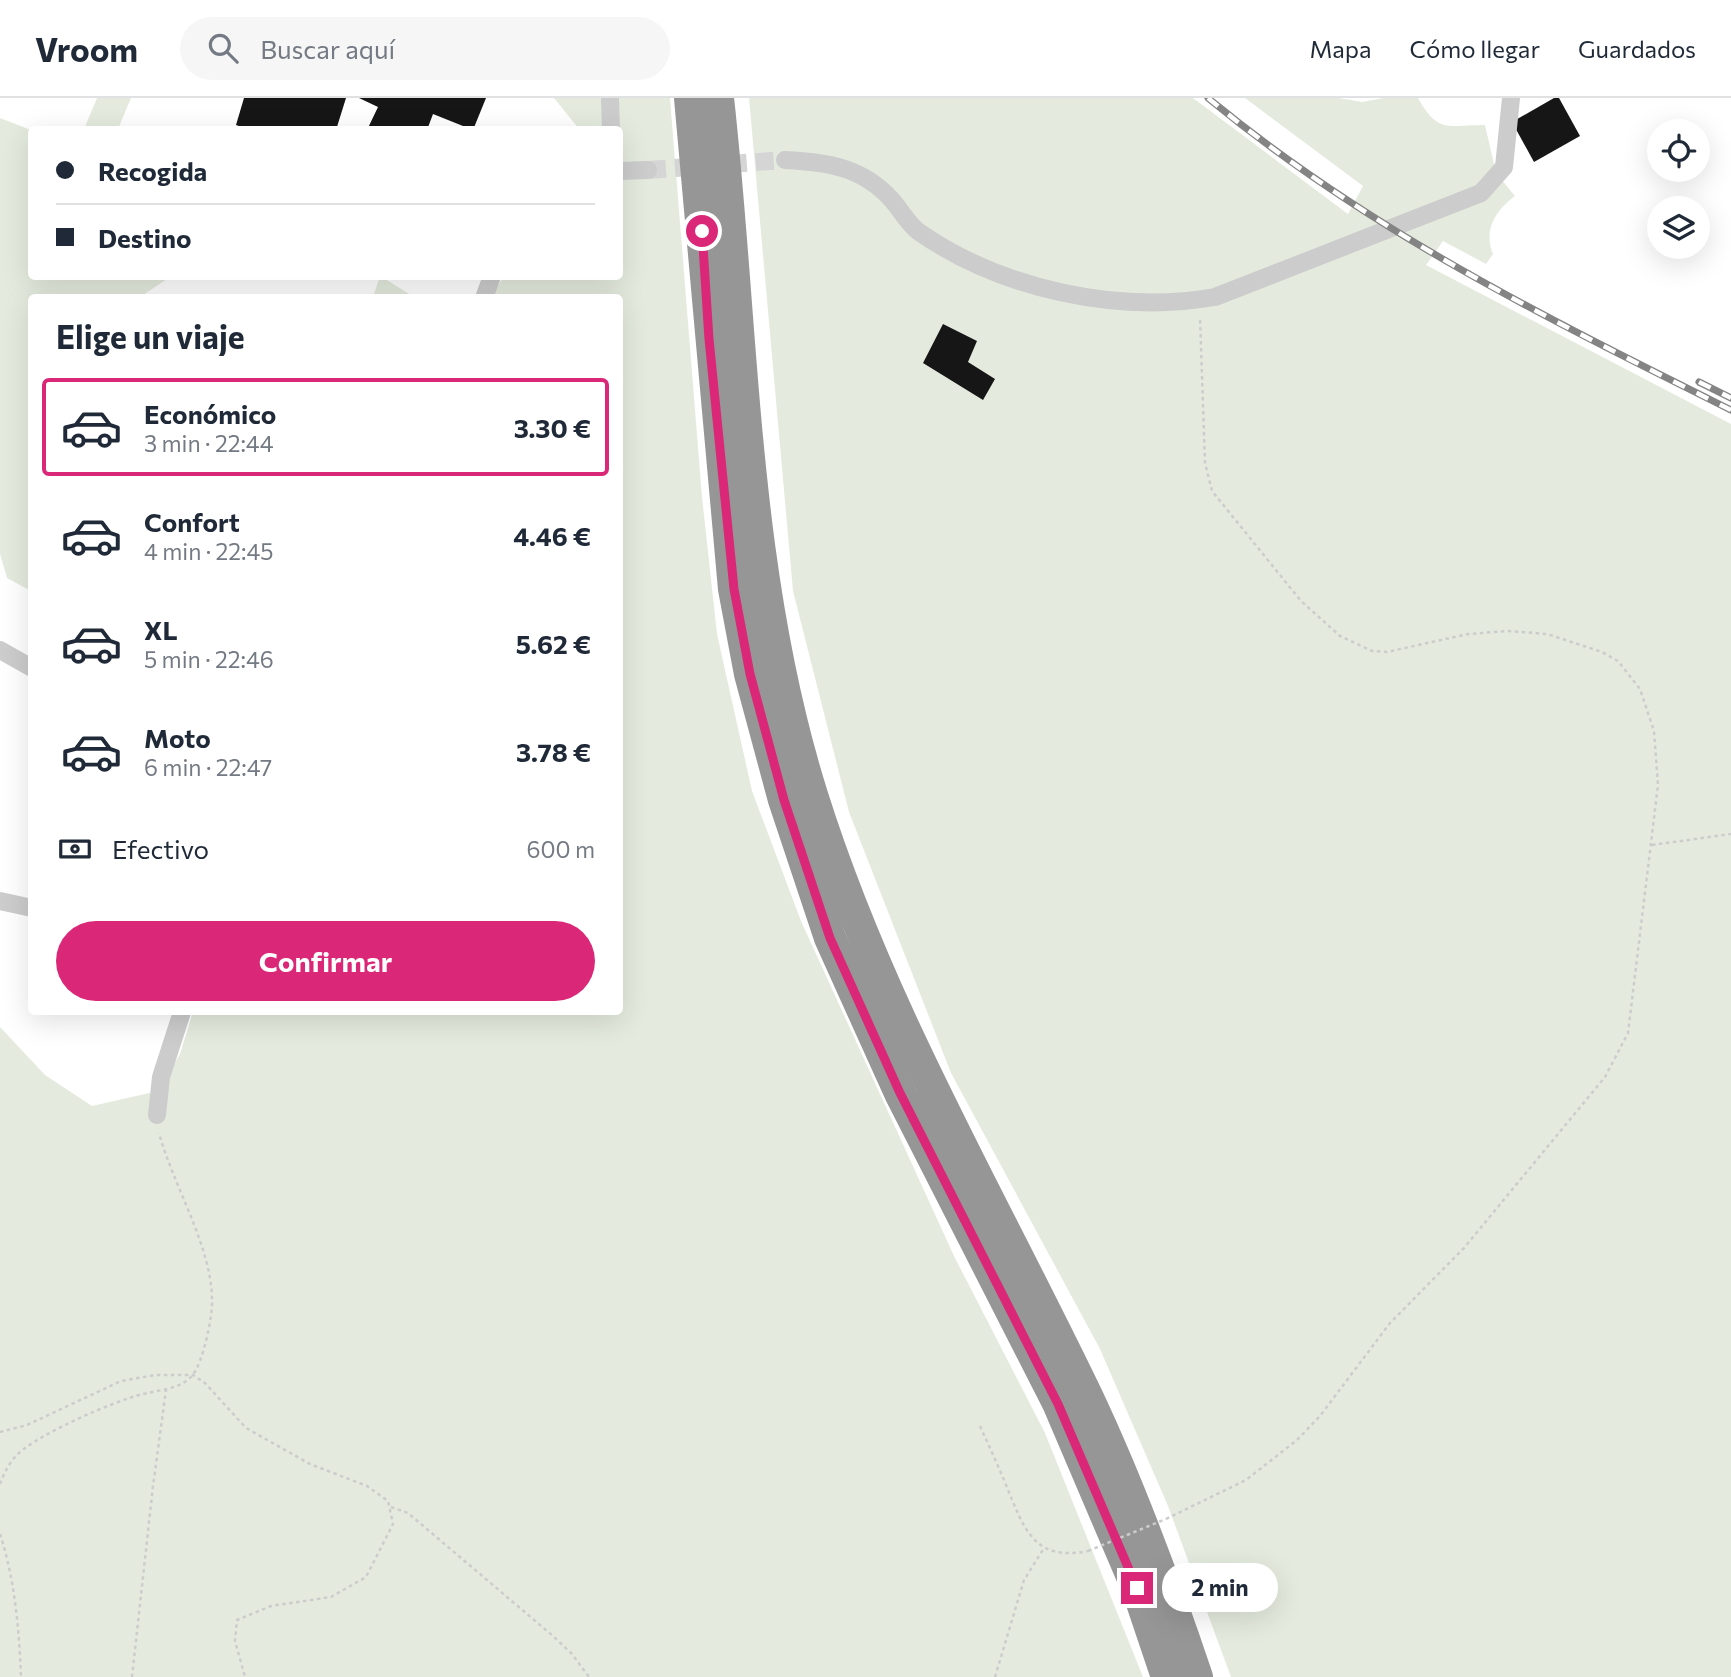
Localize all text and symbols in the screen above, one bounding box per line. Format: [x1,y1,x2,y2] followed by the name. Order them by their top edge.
[180,17,670,80] search box
[35,28,138,69] text: Vroom
[204,29,242,67] icon: search
[260,33,395,64] text: Buscar aquí
[1309,34,1372,63] text: Mapa
[1410,34,1540,63] text: Cómo llegar
[1578,34,1696,63] text: Guardados
[1647,119,1710,259] map controls
[1647,119,1710,182] button: locate
[98,155,207,186] text: Recogida
[1647,196,1710,259] button: layers
[686,215,718,247] route start
[98,222,192,253] text: Destino
[56,316,245,356] text: Elige un viaje
[60,396,123,459] icon: car
[144,398,276,429] text: Económico
[514,412,591,443] text: 3.30 €
[144,429,273,457] text: 3 min · 22:44
[60,504,123,567] icon: car
[144,506,240,537] text: Confort
[513,520,591,551] text: 4.46 €
[144,537,274,565] text: 4 min · 22:45
[60,612,123,675] icon: car
[144,614,178,645] text: XL
[516,628,591,659] text: 5.62 €
[144,645,274,673] text: 5 min · 22:46
[60,720,123,783] icon: car
[144,722,211,753] text: Moto
[516,736,591,767] text: 3.78 €
[144,753,272,781] text: 6 min · 22:47
[56,830,94,868] icon: cash
[112,833,209,864] text: Efectivo
[527,835,595,863] text: 600 m
[56,921,595,1001] button: Confirmar
[1162,1564,1277,1612] callout: 2 min
[1121,1572,1153,1604] route end
[1191,1573,1249,1601] text: 2 min

